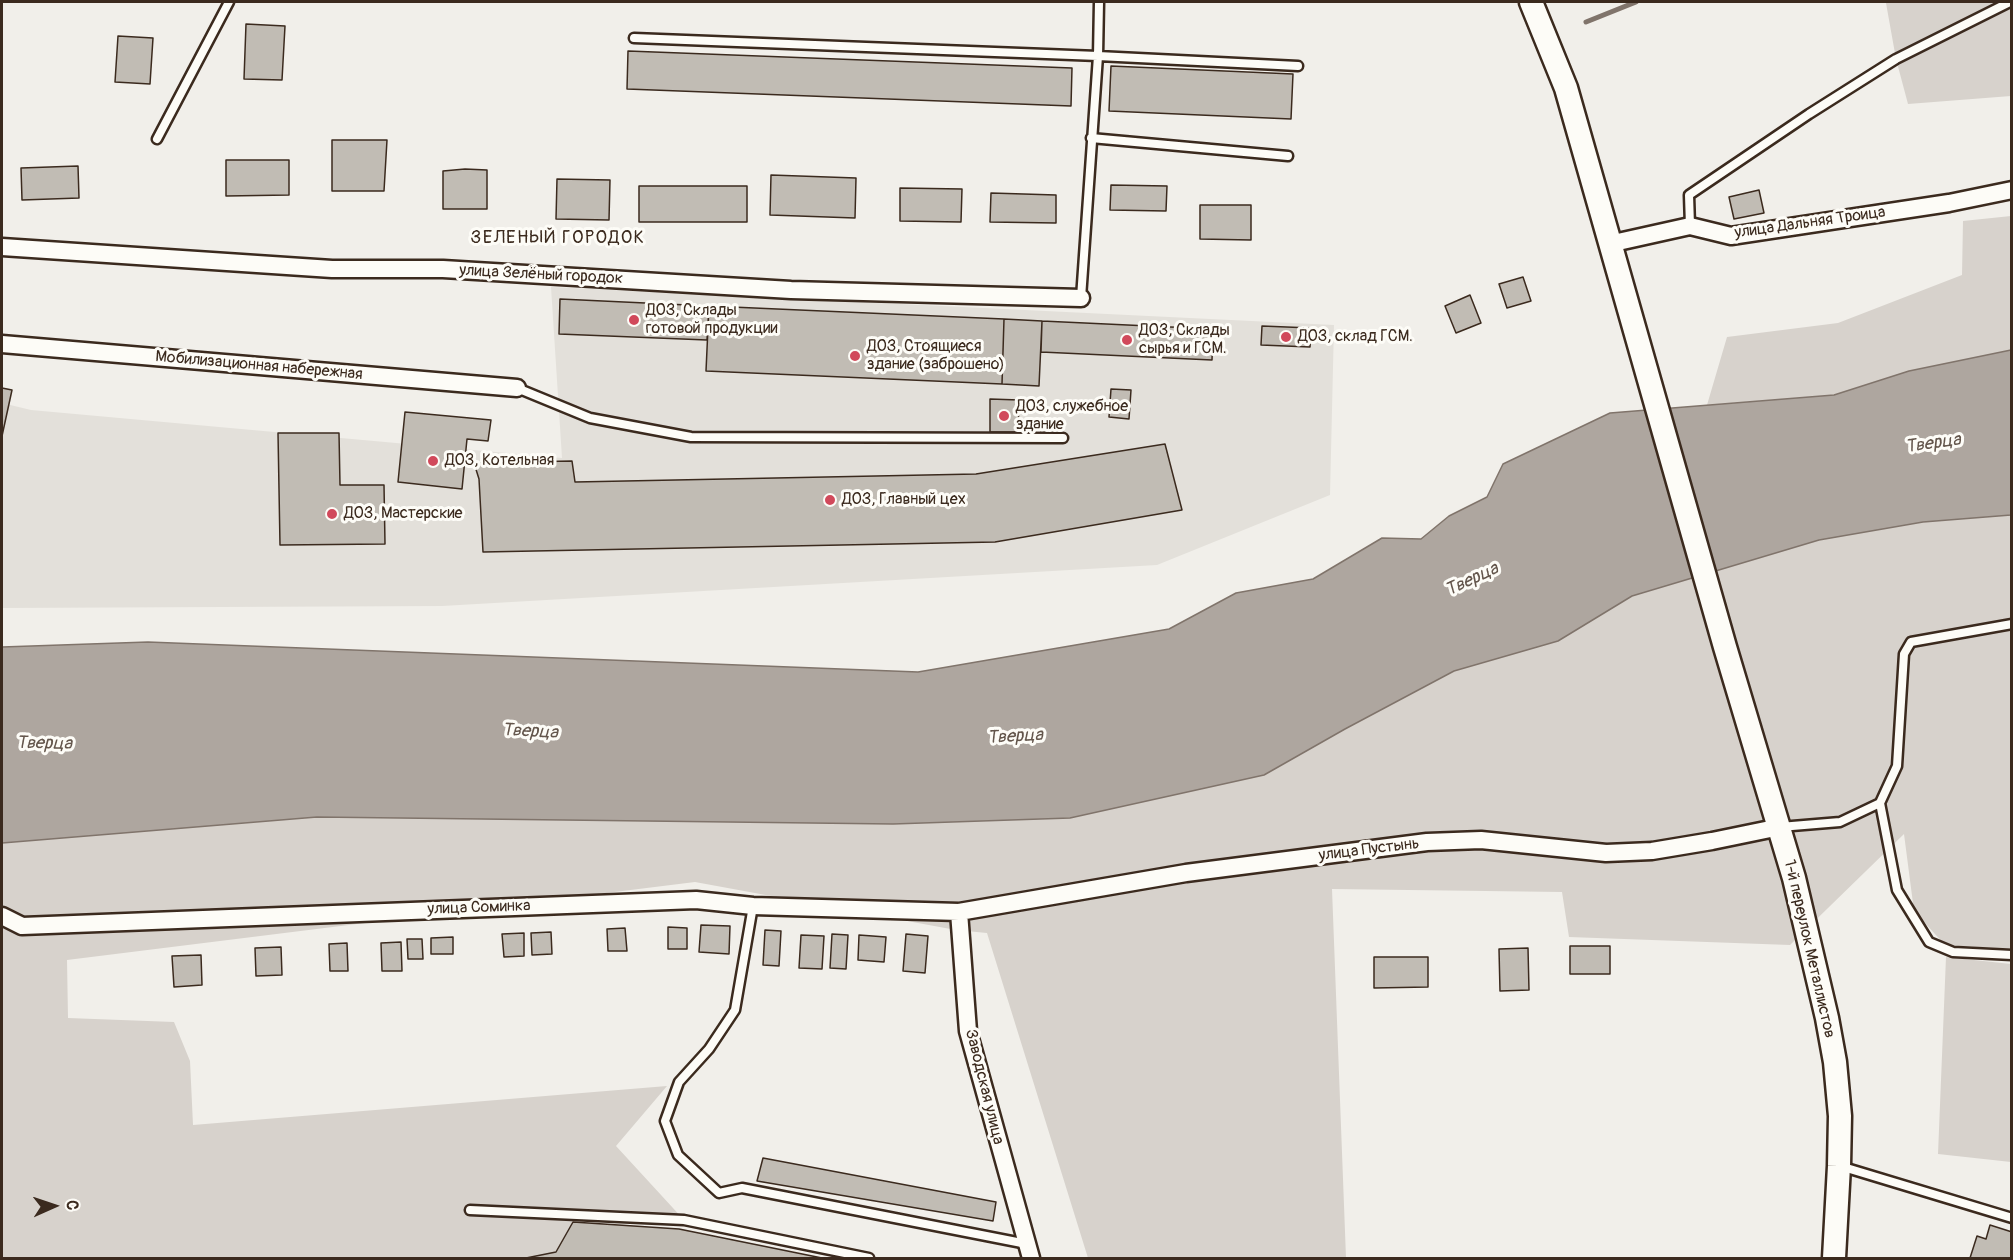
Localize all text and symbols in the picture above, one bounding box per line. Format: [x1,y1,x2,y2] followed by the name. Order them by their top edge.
[1733,203,1887,243] street label: улица Дальняя Троица
[471,227,645,249] district label: ЗЕЛЕНЫЙ ГОРОДОК
[459,261,623,289] street label: улица Зелёный городок
[646,301,778,339] place label: ДОЗ, Склады готовой продукции
[627,313,641,327] marker: ДОЗ, Склады готовой продукции
[1139,321,1230,359] place label: ДОЗ, Склады сырья и ГСМ.
[1298,327,1413,347] place label: ДОЗ, склад ГСМ.
[1279,330,1293,344] marker: ДОЗ, склад ГСМ.
[1120,333,1134,347] marker: ДОЗ, Склады сырья и ГСМ.
[867,337,1005,375] place label: ДОЗ, Стоящиеся здание (заброшено)
[155,347,363,385] street label: Мобилизационная набережная
[848,349,862,363] marker: ДОЗ, Стоящиеся здание (заброшено)
[1016,397,1128,435] place label: ДОЗ, служебное здание
[997,409,1011,423] marker: ДОЗ, служебное здание
[1904,429,1962,459] water label: Тверца
[445,451,554,471] place label: ДОЗ, Котельная
[426,454,440,468] marker: ДОЗ, Котельная
[842,490,966,510] place label: ДОЗ, Главный цех
[823,493,837,507] marker: ДОЗ, Главный цех
[344,504,463,524] place label: ДОЗ, Мастерские
[325,507,339,521] marker: ДОЗ, Мастерские
[1442,558,1502,602] water label: Тверца
[502,720,558,744] water label: Тверца
[987,725,1043,749] water label: Тверца
[16,733,72,755] water label: Тверца
[1318,834,1420,866] street label: улица Пустынь
[1779,858,1839,1040] street label: 1-й переулок Металлистов
[427,897,531,919] street label: улица Соминка
[960,1028,1008,1146] street label: Заводская улица
[24,1176,84,1236] north arrow
[62,1200,82,1211] text: С

